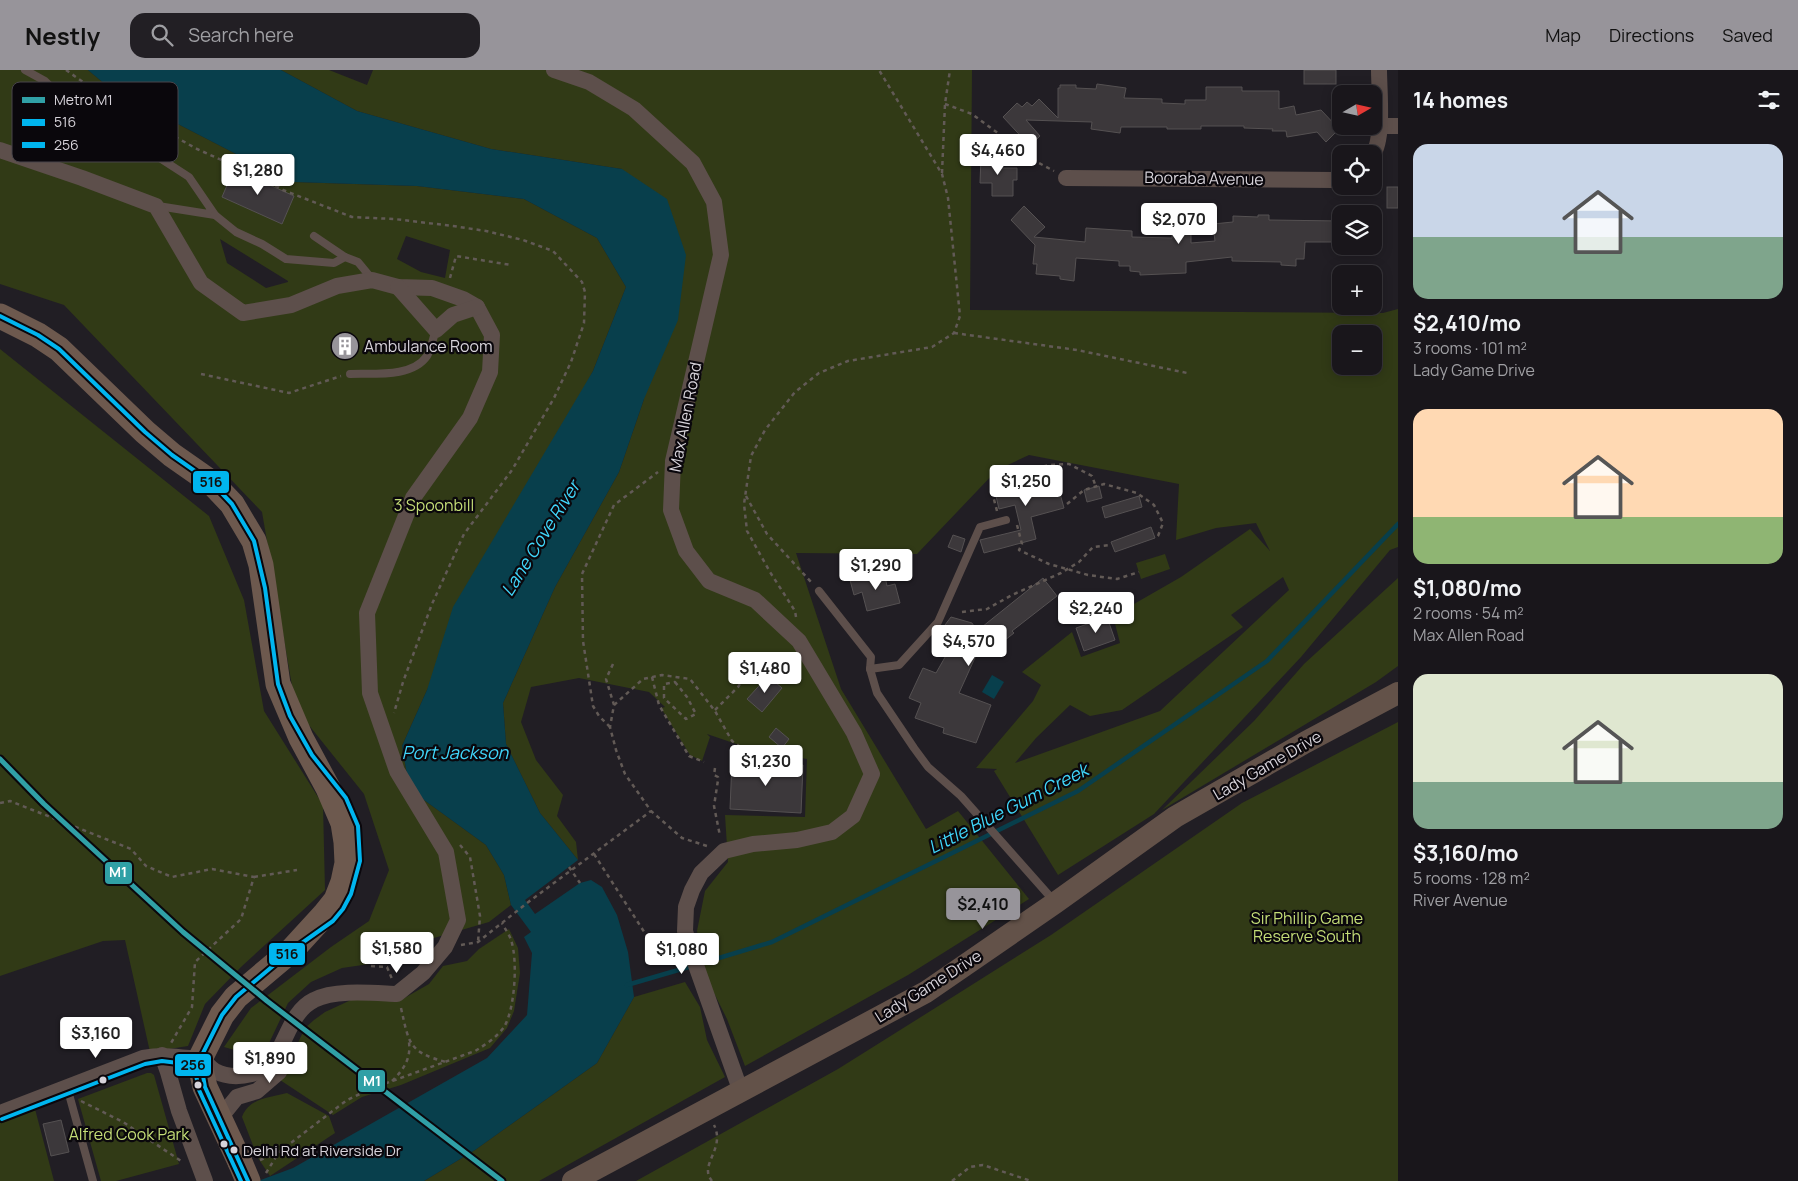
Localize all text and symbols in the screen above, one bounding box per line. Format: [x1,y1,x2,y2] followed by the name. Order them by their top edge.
[130,13,480,58] search box
[25,19,100,52] text: Nestly
[148,21,176,49] icon: search
[188,22,294,48] text: Search here
[1545,23,1581,47] text: Map
[1609,23,1694,47] text: Directions
[1722,23,1773,47] text: Saved
[12,82,178,162] legend
[1332,85,1382,135] north arrow
[1332,85,1382,375] map controls
[1413,86,1508,114] text: 14 homes
[1755,86,1783,114] icon: filters
[54,90,113,109] text: Metro M1
[54,112,76,131] text: 516
[957,134,1039,176] pin: $4,460
[54,135,79,154] text: 256
[971,139,1025,161] text: $4,460
[1332,145,1382,195] button: locate
[217,154,299,196] pin: $1,280
[232,159,284,181] text: $1,280
[1144,166,1264,190] street label: Booraba Avenue
[1553,177,1643,267] icon: home
[1138,202,1220,245] pin: $2,070
[1332,205,1382,255] button: layers
[1152,208,1206,230] text: $2,070
[1332,265,1382,315] button: +
[1413,309,1521,337] text: $2,410/mo
[1332,325,1382,375] button: −
[330,331,360,361] building icon: Ambulance Room
[364,335,493,357] place label: Ambulance Room
[1413,337,1527,359] text: 3 rooms · 101 m²
[1413,359,1535,381] text: Lady Game Drive
[664,360,706,474] street label: Max Allen Road
[1553,442,1643,532] icon: home
[985,464,1067,507] pin: $1,250
[192,470,230,494] line badge: 516
[1001,470,1051,492] text: $1,250
[199,472,223,491] text: 516
[495,474,586,600] water label: Lane Cove River
[394,494,474,516] park label: 3 Spoonbill
[835,548,917,591] pin: $1,290
[850,554,902,576] text: $1,290
[1413,574,1522,602] text: $1,080/mo
[1055,592,1137,634] pin: $2,240
[1069,597,1123,619] text: $2,240
[1413,602,1524,624] text: 2 rooms · 54 m²
[928,624,1010,667] pin: $4,570
[1413,624,1524,646] text: Max Allen Road
[943,630,995,652] text: $4,570
[724,652,806,694] pin: $1,480
[739,657,791,679] text: $1,480
[1553,707,1643,797] icon: home
[1209,725,1325,805] street label: Lady Game Drive
[402,740,510,764] water label: Port Jackson
[725,744,807,787] pin: $1,230
[741,750,791,772] text: $1,230
[924,756,1095,859] water label: Little Blue Gum Creek
[1413,839,1518,867] text: $3,160/mo
[104,861,133,885] line badge: M1
[109,862,127,881] text: M1
[1413,867,1530,889] text: 5 rooms · 128 m²
[942,888,1024,930] pin: $2,410
[1413,889,1508,911] text: River Avenue
[957,893,1009,915] text: $2,410
[1251,907,1363,947] park label: Sir Phillip Game Reserve South
[356,932,438,974] pin: $1,580
[641,932,723,975] pin: $1,080
[372,937,422,959] text: $1,580
[656,938,708,960] text: $1,080
[268,942,306,966] line badge: 516
[275,944,299,963] text: 516
[871,944,985,1028] street label: Lady Game Drive
[55,1016,137,1059] pin: $3,160
[71,1022,121,1044] text: $3,160
[229,1042,311,1084] pin: $1,890
[244,1047,296,1069] text: $1,890
[174,1053,212,1077] line badge: 256
[180,1055,206,1074] text: 256
[357,1069,386,1093] line badge: M1
[363,1071,381,1090] text: M1
[98,1075,108,1085] unlabelled marker
[193,1080,203,1090] unlabelled marker
[69,1123,190,1145] park label: Alfred Cook Park
[219,1139,229,1149] unlabelled marker
[243,1140,402,1161] place label: Delhi Rd at Riverside Dr
[229,1145,239,1155] marker: Delhi Rd at Riverside Dr

